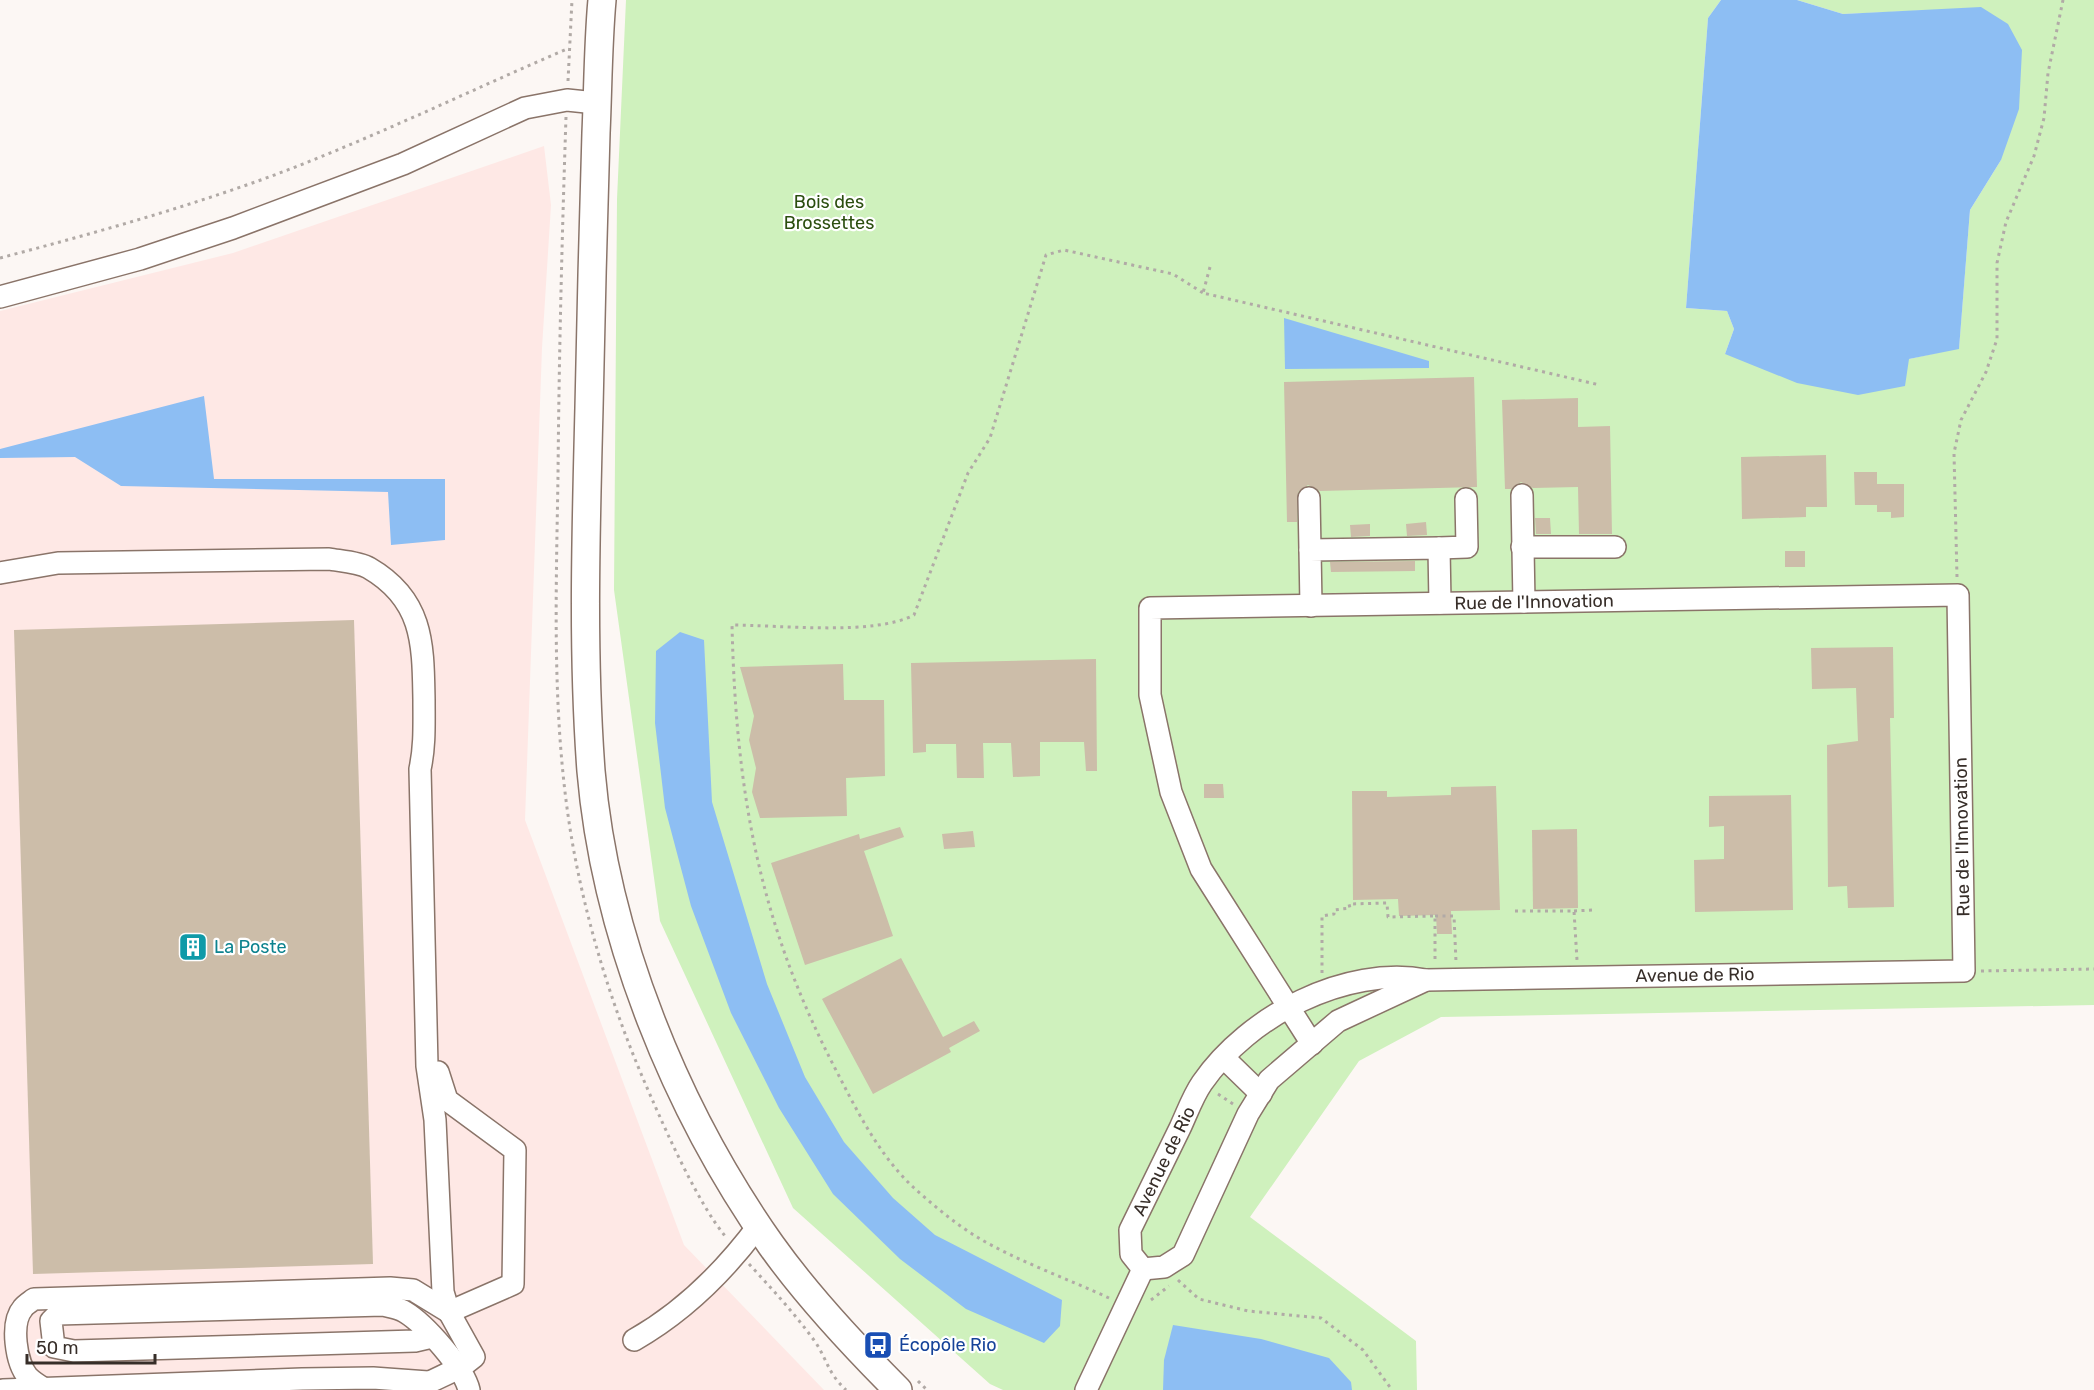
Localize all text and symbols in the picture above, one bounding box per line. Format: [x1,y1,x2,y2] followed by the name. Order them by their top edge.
[784,191,874,234] park label: Bois des Brossettes
[1454,590,1614,614] street label: Rue de l'Innovation
[1950,757,1974,917] street label: Rue de l'Innovation
[177,931,209,963] building icon: La Poste
[214,936,287,958] place label: La Poste
[1635,963,1755,987] street label: Avenue de Rio
[1128,1103,1200,1219] street label: Avenue de Rio
[27,1327,154,1365] scale bar
[862,1329,894,1361] bus stop icon: Écopôle Rio
[899,1334,996,1356] place label: Écopôle Rio
[36,1337,79,1359] text: 50 m

